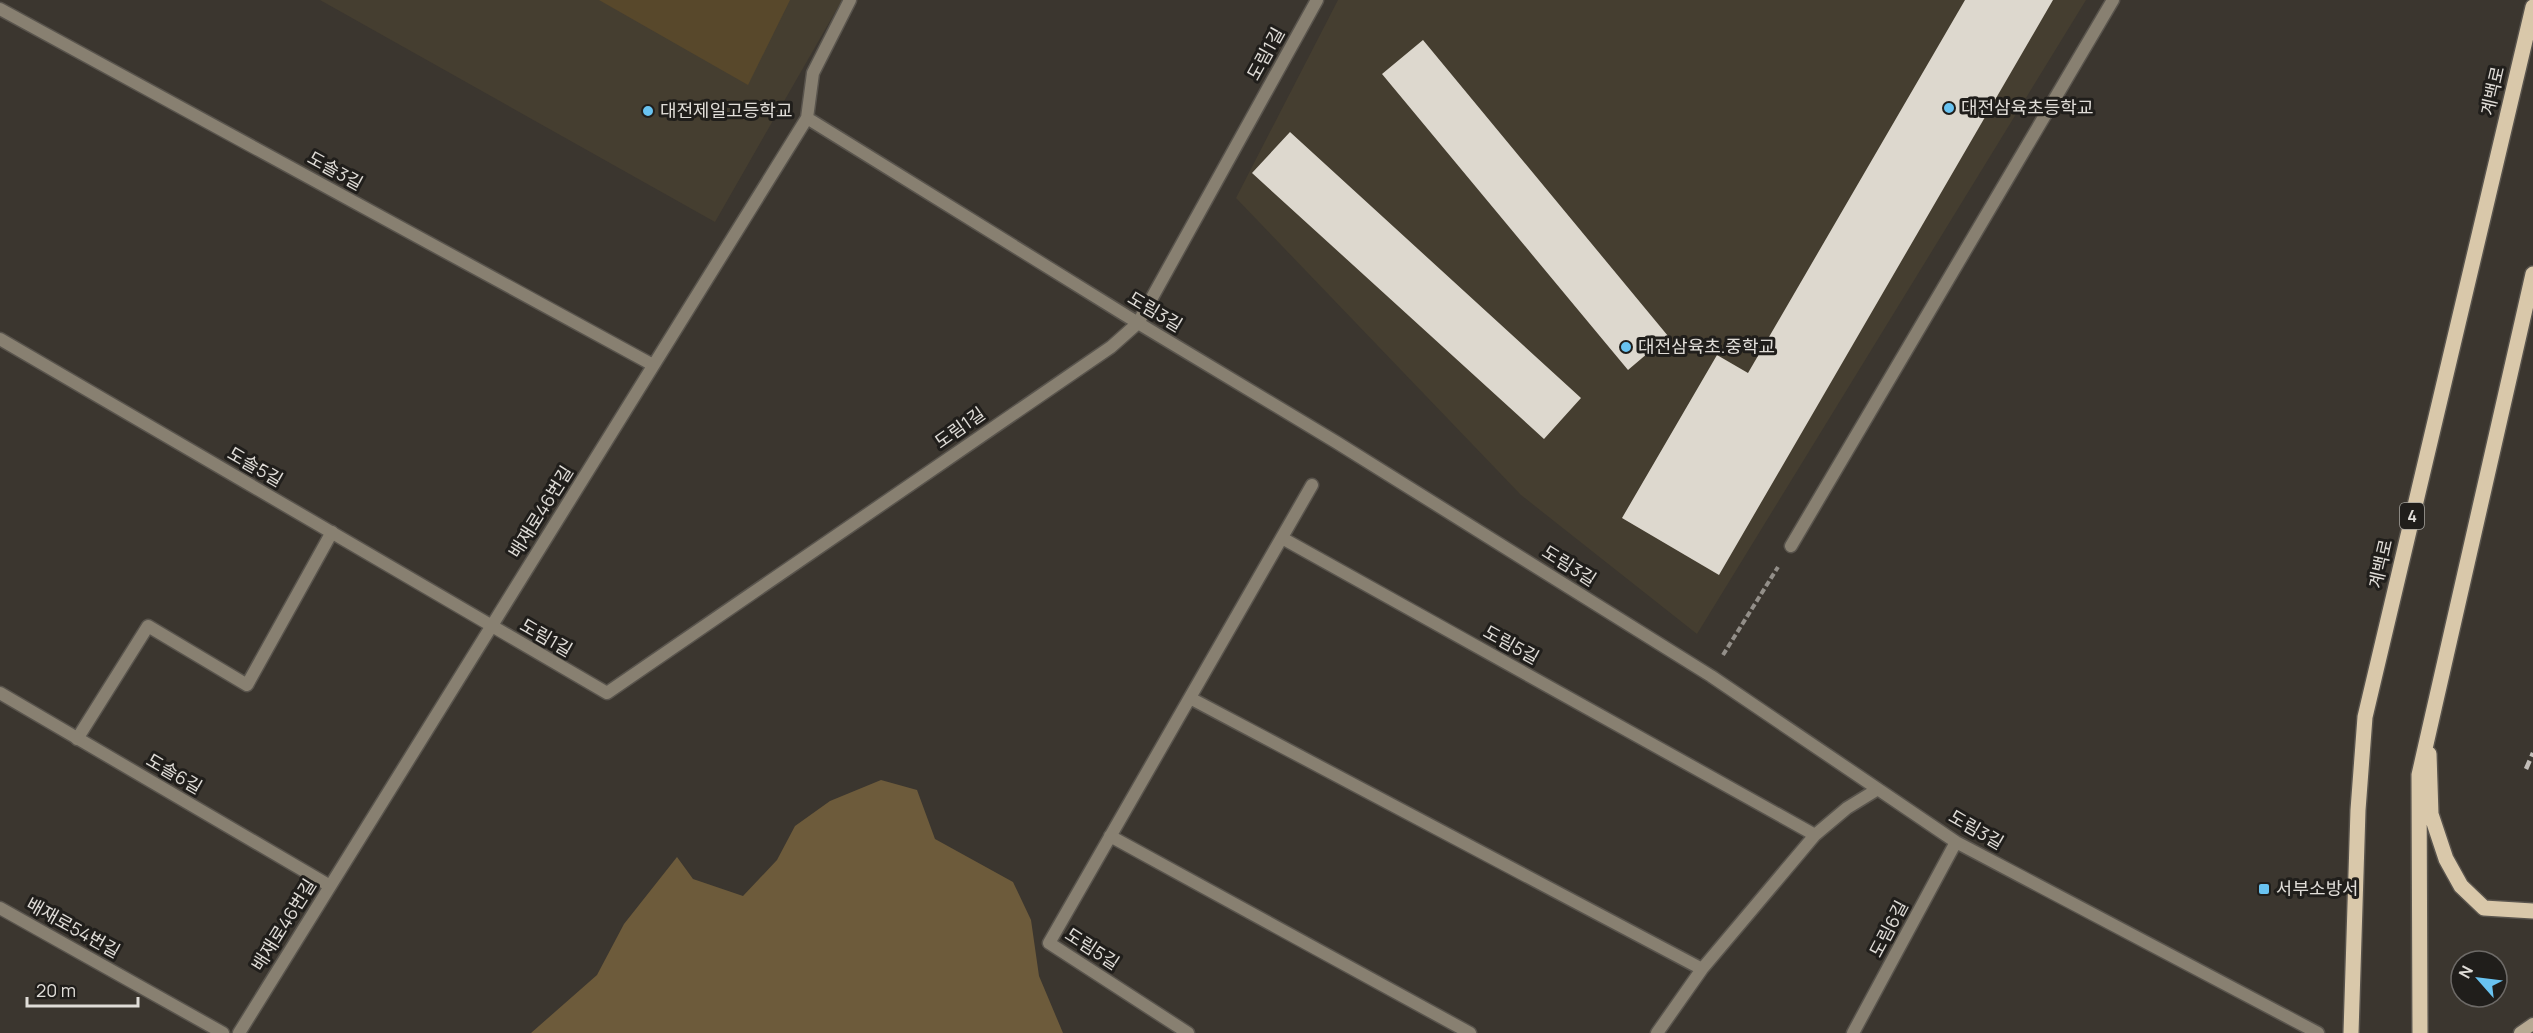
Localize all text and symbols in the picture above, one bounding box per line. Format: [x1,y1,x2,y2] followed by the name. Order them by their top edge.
[1241,23,1289,84] street label: 도림1길
[2475,64,2509,118] street label: 계백로
[1961,95,2093,119] place label: 대전삼육초등학교
[660,98,792,122] place label: 대전제일고등학교
[1942,101,1956,115] marker: 대전삼육초등학교
[641,104,655,118] marker: 대전제일고등학교
[304,145,367,195] street label: 도솔3길
[1124,285,1187,337] street label: 도림3길
[1638,334,1775,358] place label: 대전삼육초.중학교
[1619,340,1633,354] marker: 대전삼육초.중학교
[929,401,990,453] street label: 도림1길
[223,441,288,492] street label: 도솔5길
[502,461,578,562] street label: 배재로46번길
[2400,503,2424,529] road number: 4
[2363,537,2397,591] street label: 계백로
[1538,539,1601,591] street label: 도림3길
[516,613,577,662] street label: 도림1길
[1479,619,1544,669] street label: 도림5길
[142,748,207,799] street label: 도솔6길
[1945,804,2008,854] street label: 도림3길
[245,874,321,975] street label: 배재로46번길
[2276,876,2359,900] place label: 서부소방서
[2257,882,2271,896] marker: 서부소방서
[22,891,125,963] street label: 배재로54번길
[1863,896,1913,961] street label: 도림6길
[1061,922,1124,975] street label: 도림5길
[2449,949,2509,1009] north arrow
[2453,962,2478,982] text: N
[27,970,138,1008] scale bar
[36,978,76,1002] text: 20 m

